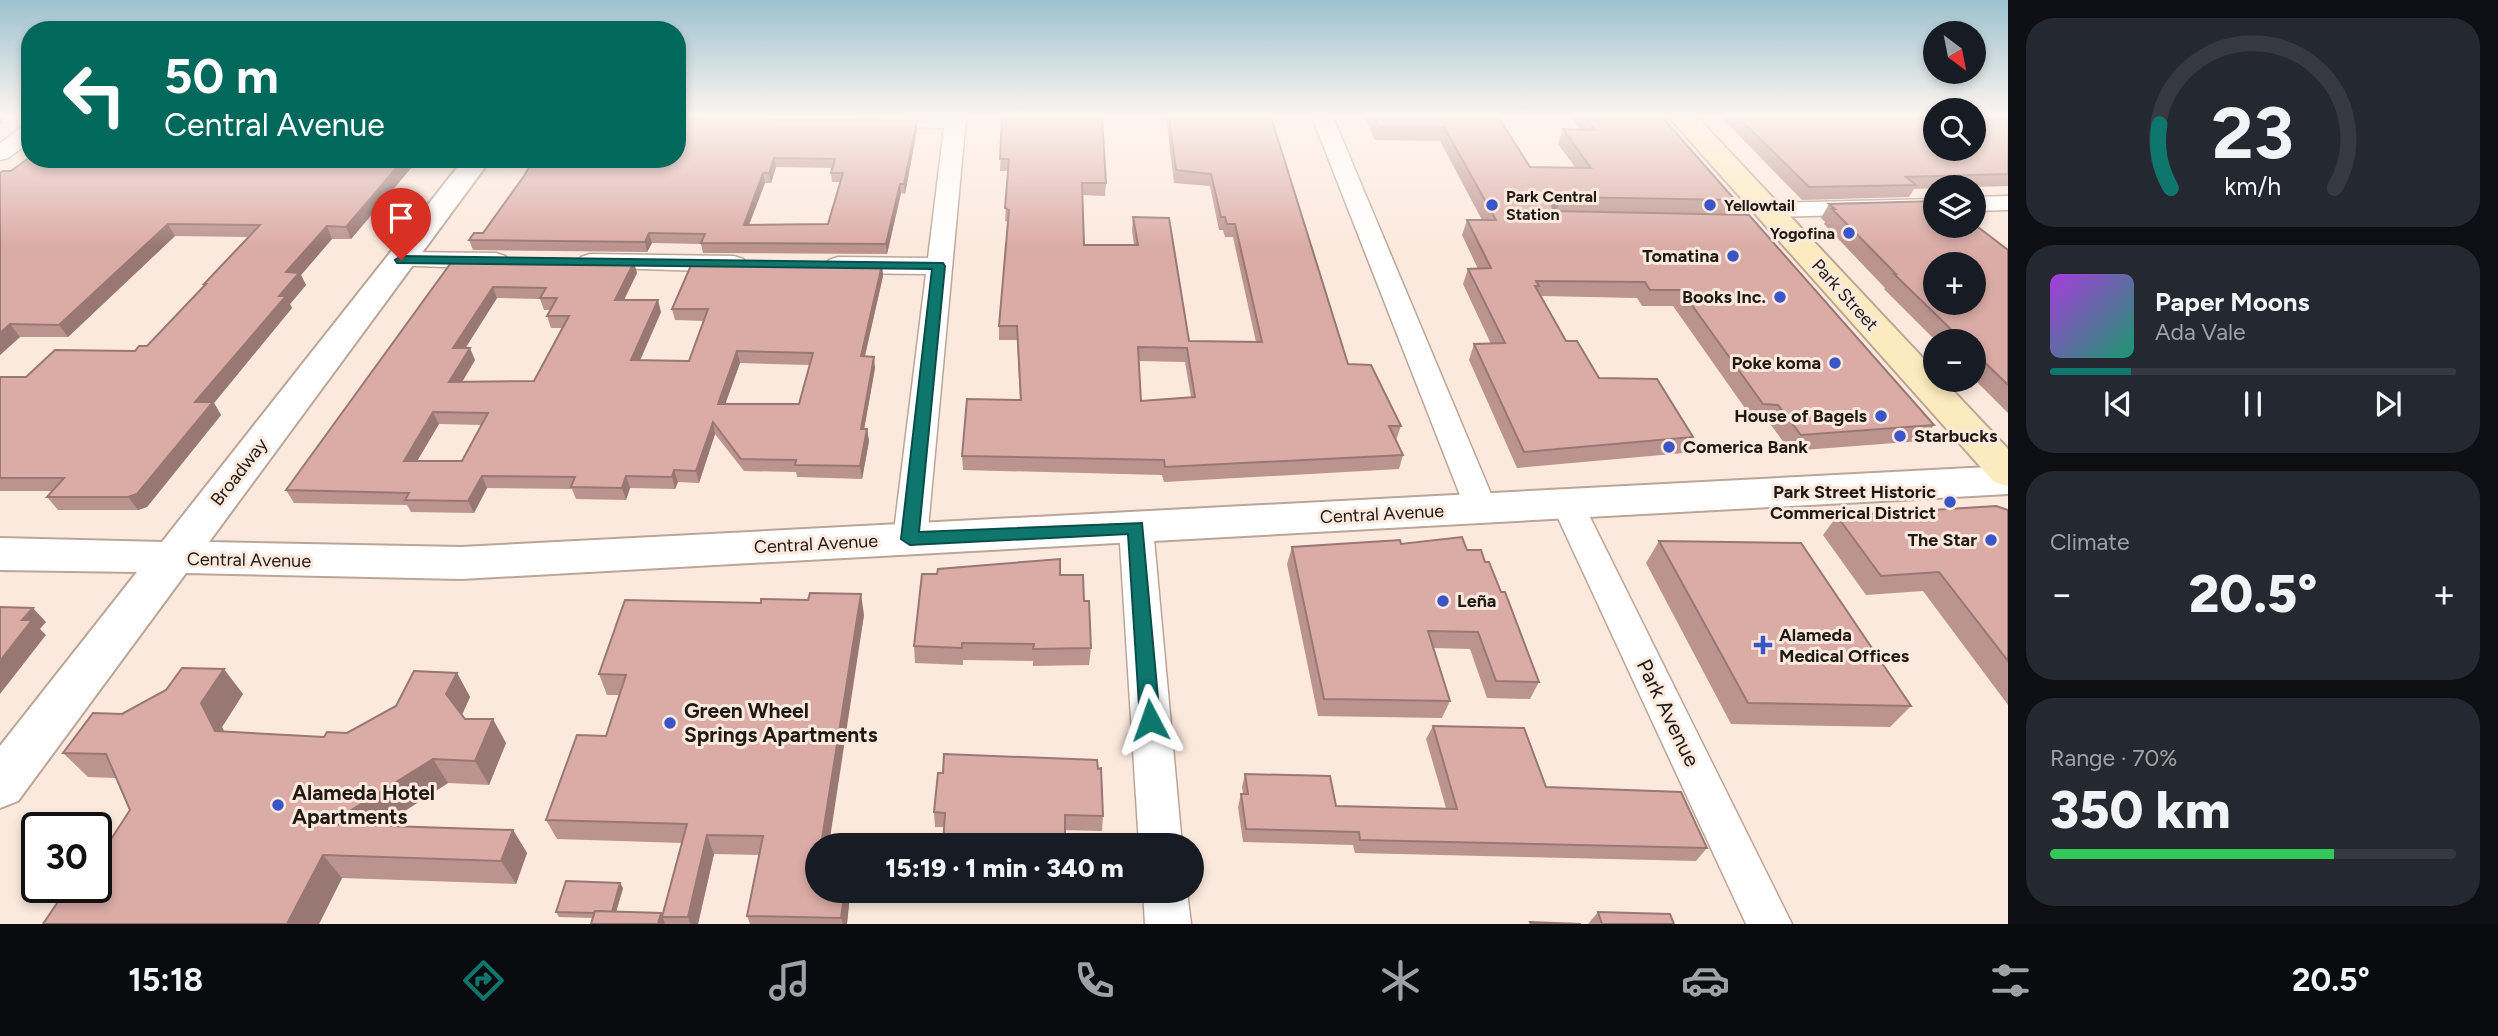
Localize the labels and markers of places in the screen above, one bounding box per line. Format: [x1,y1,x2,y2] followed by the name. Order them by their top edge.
[1506,187,1597,224] place label: Park Central Station
[371,188,431,260] pin
[1724,196,1795,215] place label: Yellowtail
[1484,197,1500,213] marker: Park Central Station
[1702,197,1718,213] marker: Yellowtail
[1770,224,1835,243] place label: Yogofina
[1841,225,1857,241] marker: Yogofina
[1642,245,1719,267] place label: Tomatina
[1725,248,1741,264] marker: Tomatina
[1682,286,1766,308] place label: Books Inc.
[1772,289,1788,305] marker: Books Inc.
[1731,352,1821,374] place label: Poke koma
[1827,355,1843,371] marker: Poke koma
[1734,405,1868,427] place label: House of Bagels
[1873,408,1889,424] marker: House of Bagels
[1914,425,1998,447] place label: Starbucks
[1892,428,1908,444] marker: Starbucks
[1683,436,1808,458] place label: Comerica Bank
[1661,439,1677,455] marker: Comerica Bank
[1770,481,1936,524] place label: Park Street Historic Commerical District
[1942,494,1958,510] marker: Park Street Historic Commerical District
[1908,529,1977,551] place label: The Star
[1983,532,1999,548] marker: The Star
[1457,590,1496,612] place label: Leña
[1435,593,1451,609] marker: Leña
[1779,624,1910,667] place label: Alameda Medical Offices
[1753,635,1773,655] marker: Alameda Medical Offices
[684,698,878,747] place label: Green Wheel Springs Apartments
[662,715,678,731] marker: Green Wheel Springs Apartments
[292,780,435,829] place label: Alameda Hotel Apartments
[270,797,286,813] marker: Alameda Hotel Apartments

